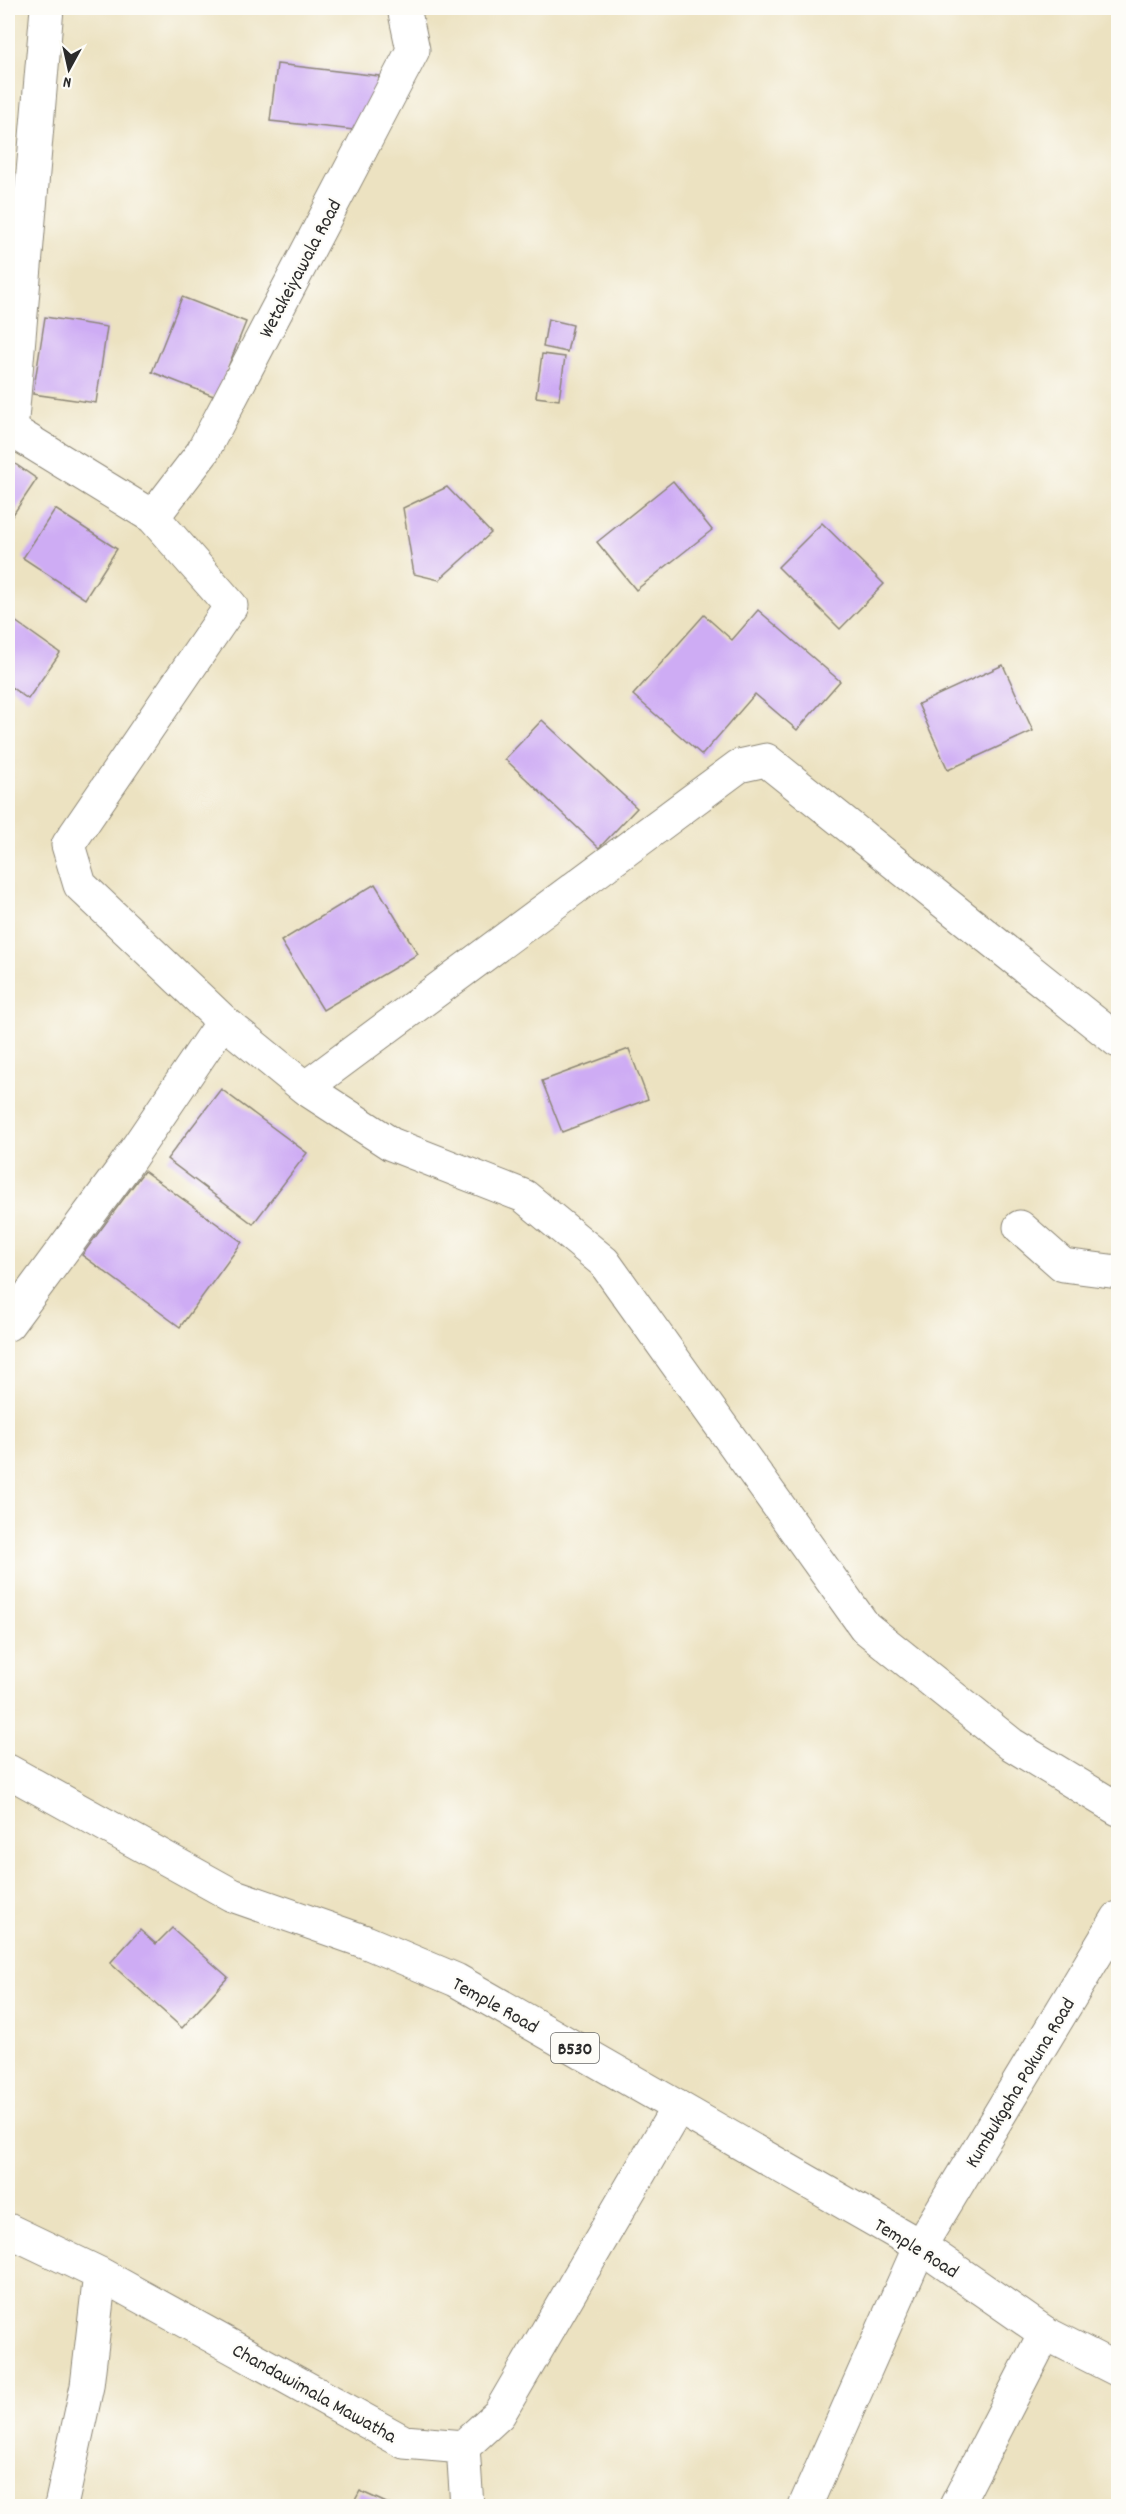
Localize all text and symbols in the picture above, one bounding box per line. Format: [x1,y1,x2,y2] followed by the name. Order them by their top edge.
[39,39,99,99] north arrow
[62,69,73,93] text: N
[253,195,350,344] street label: Wetakeiyawala Road
[446,1971,543,2042] street label: Temple Road
[960,1993,1083,2174] street label: Kumbukgaha Pokuna Road
[551,2033,599,2063] road number: B530
[868,2212,963,2287] street label: Temple Road
[226,2338,401,2452] street label: Chandawimala Mawatha

